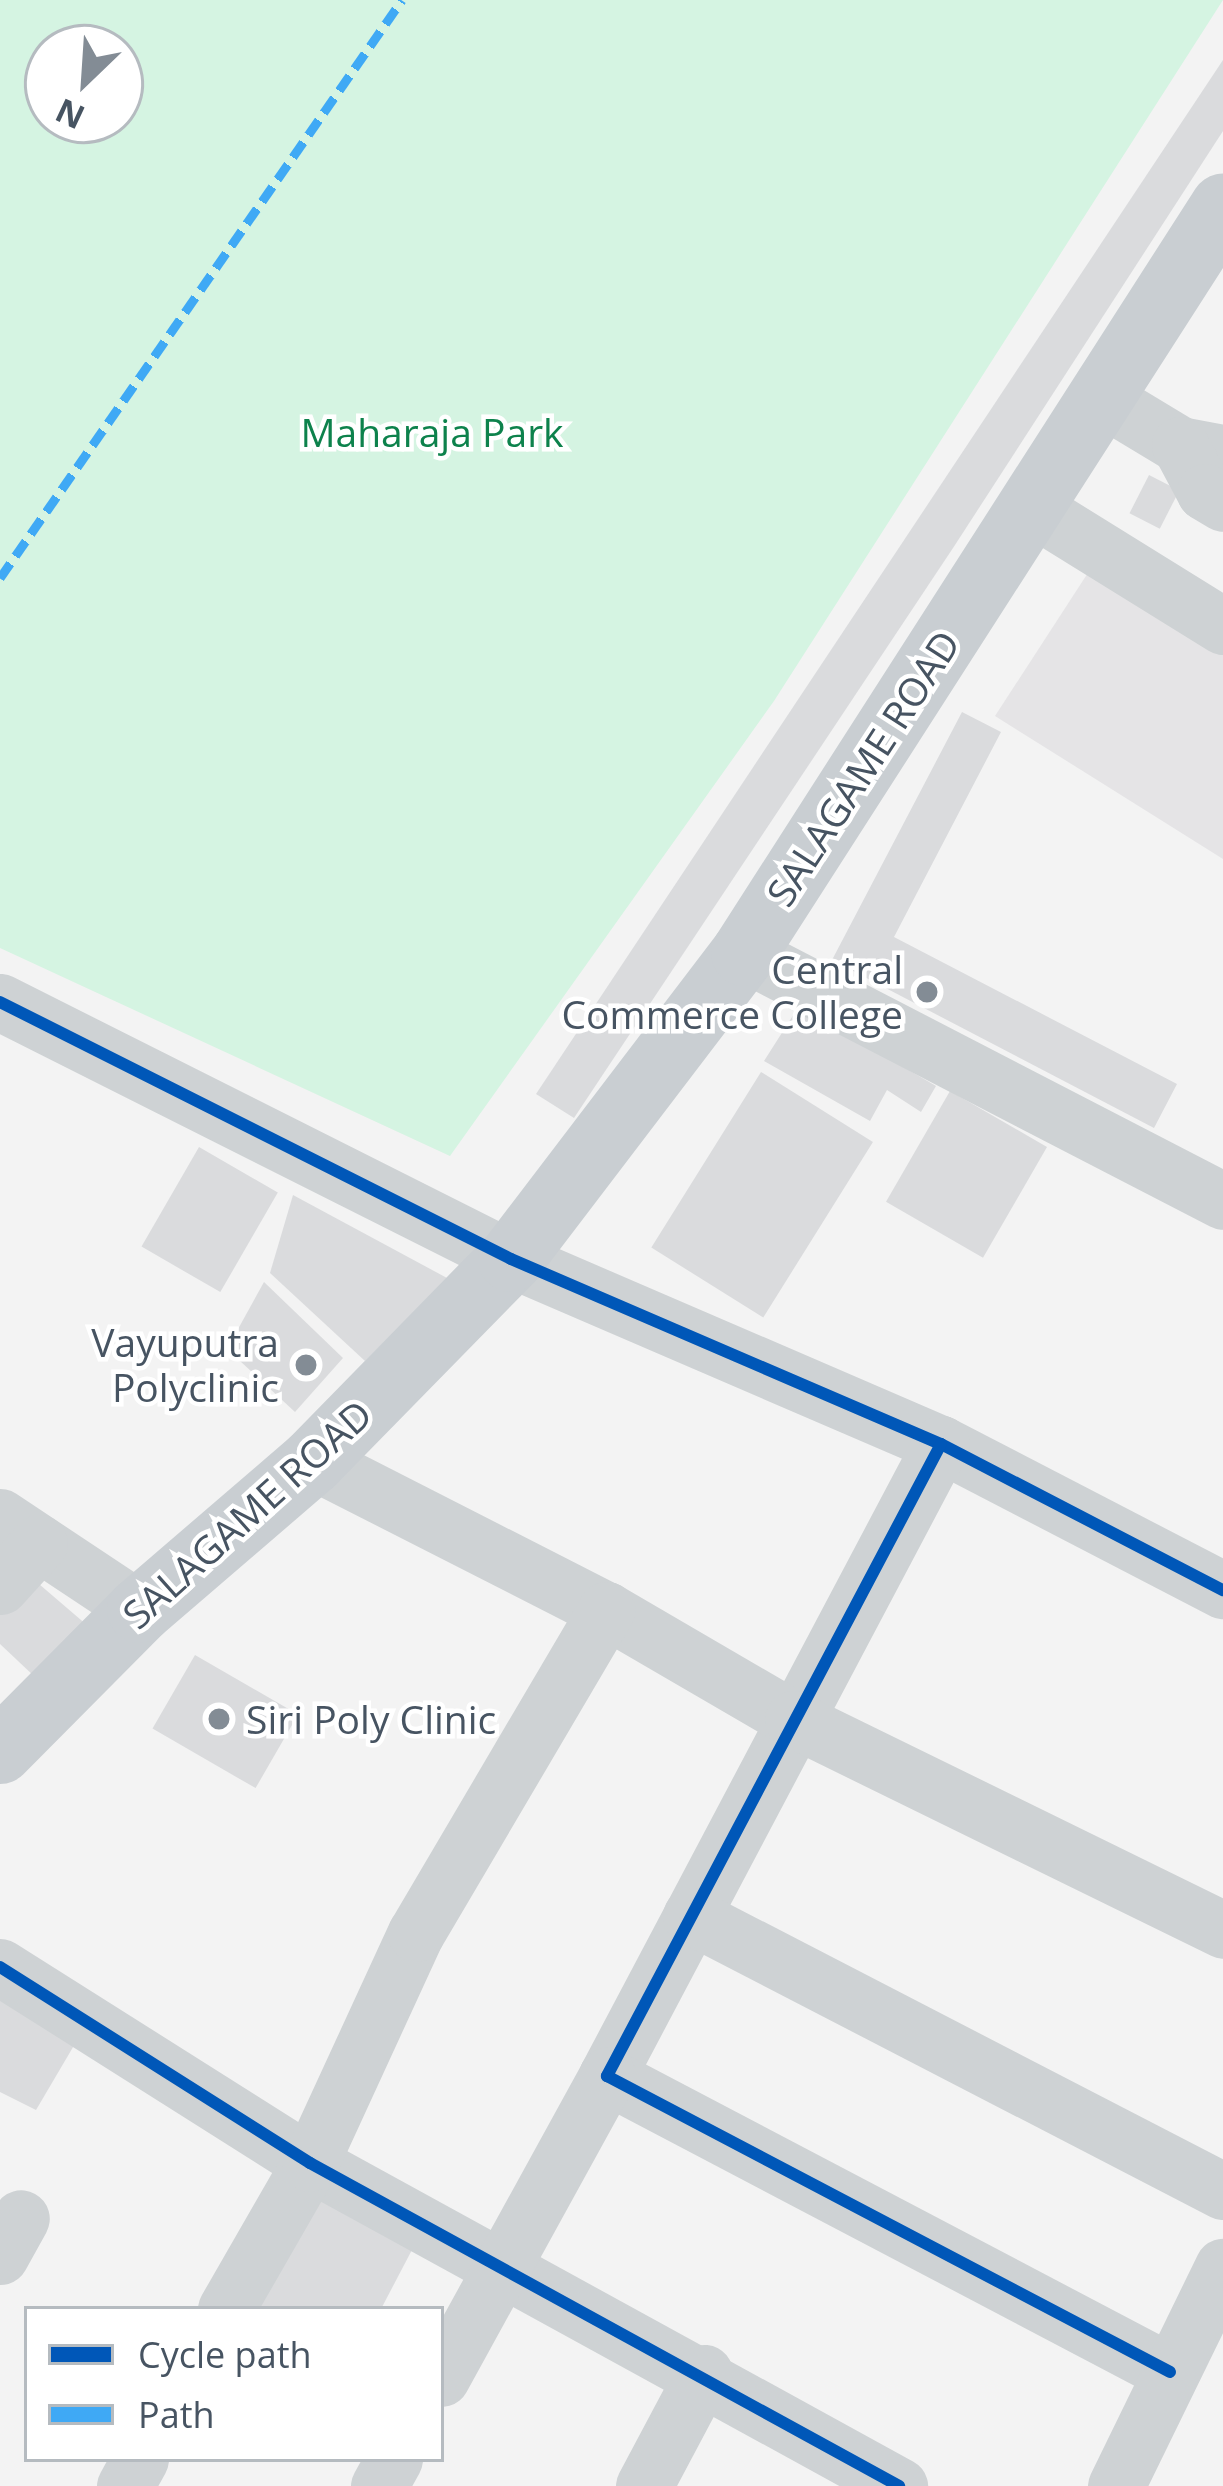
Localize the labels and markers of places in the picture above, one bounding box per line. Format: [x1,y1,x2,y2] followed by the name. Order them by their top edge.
[562,947,903,1038] place label: Central Commerce College
[914,979,940,1005] marker: Central Commerce College
[91,1320,279,1411] place label: Vayuputra Polyclinic
[290,1349,322,1381] marker: Vayuputra Polyclinic
[246,1696,496,1742] place label: Siri Poly Clinic
[203,1703,235,1735] marker: Siri Poly Clinic

